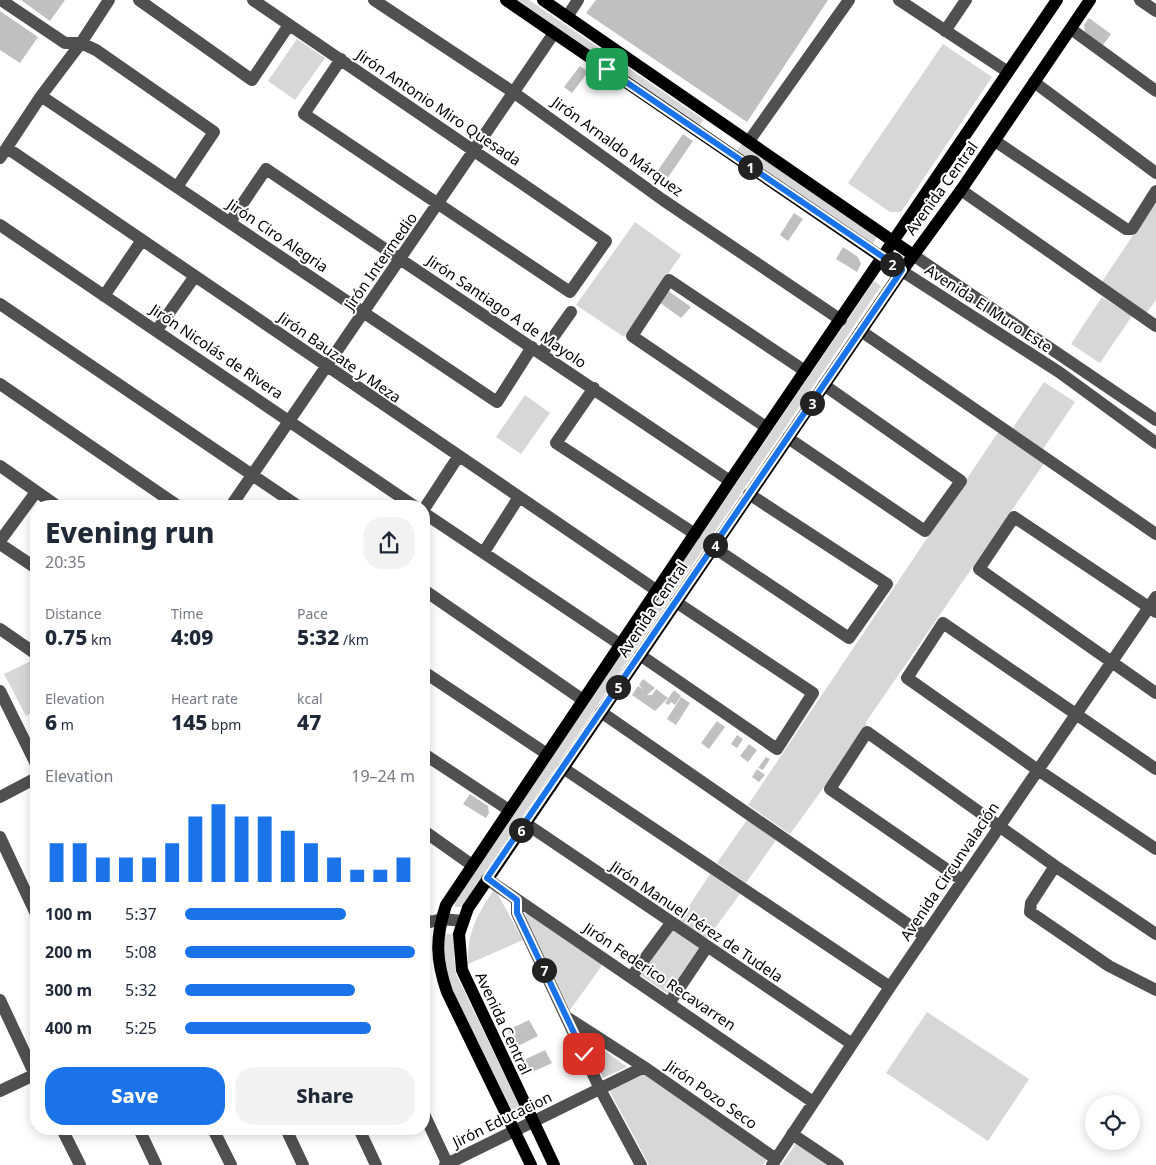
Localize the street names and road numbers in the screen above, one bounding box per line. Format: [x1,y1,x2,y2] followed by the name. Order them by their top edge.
[351,43,525,170] street label: Jirón Antonio Miro Quesada
[547,90,688,200] street label: Jirón Arnaldo Márquez
[900,137,982,239] street label: Avenida Central
[222,193,332,276] street label: Jirón Ciro Alegria
[338,208,421,316] street label: Jirón Intermedio
[422,249,591,372] street label: Jirón Santiago A de Mayolo
[922,259,1056,357] street label: Avenida El Muro Este
[145,298,287,403] street label: Jirón Nicolás de Rivera
[273,306,405,407] street label: Jirón Bauzate y Meza
[613,557,691,661] street label: Avenida Central
[895,798,1003,944] street label: Avenida Circunvalación
[605,855,787,986] street label: Jirón Manuel Pérez de Tudela
[578,916,740,1034] street label: Jirón Federico Recavarren
[471,968,537,1078] street label: Avenida Central
[661,1054,762,1133] street label: Jirón Pozo Seco
[447,1086,555,1153] street label: Jirón Educacion

